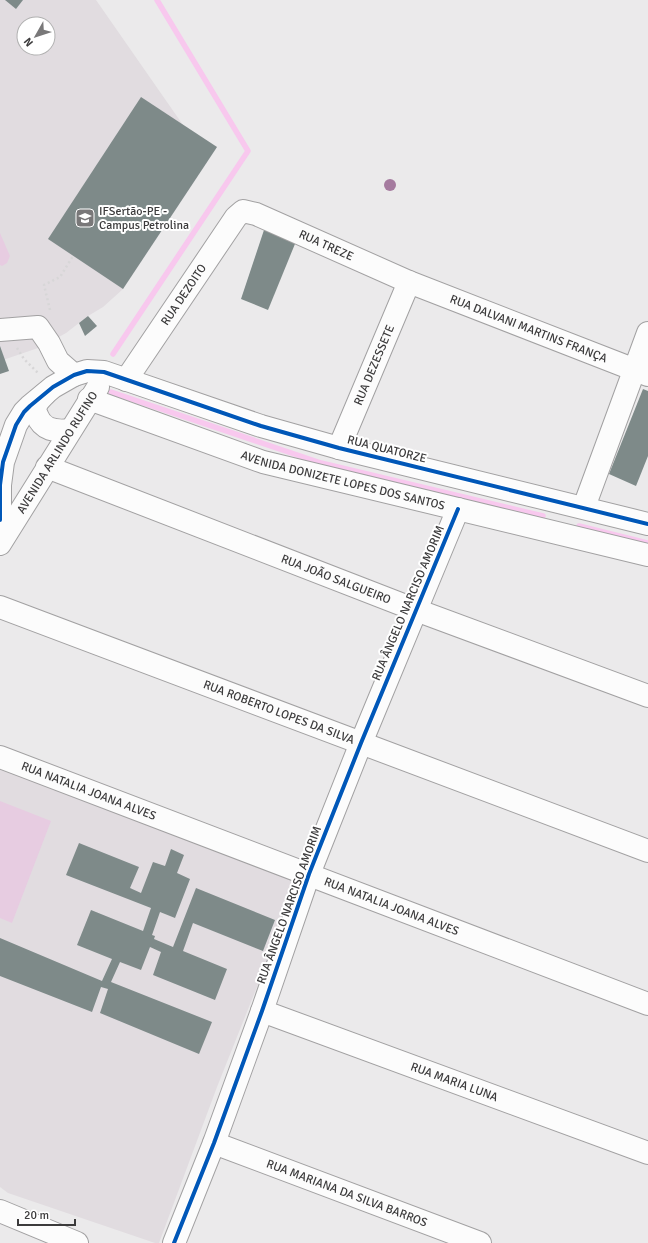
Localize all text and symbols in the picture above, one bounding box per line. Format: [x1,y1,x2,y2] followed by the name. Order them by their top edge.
[16,16,56,56] north arrow
[21,35,36,49] text: N
[99,204,189,233] place label: IFSertão-PE - Campus Petrolina
[74,207,96,229] school or university icon: IFSertão-PE - Campus Petrolina
[296,227,356,264] street label: RUA TREZE
[158,261,210,328] street label: RUA DEZOITO
[448,292,610,367] street label: RUA DALVANI MARTINS FRANÇA
[351,323,398,408] street label: RUA DEZESSETE
[14,389,101,517] street label: AVENIDA ARLINDO RUFINO
[346,432,428,467] street label: RUA QUATORZE
[239,448,447,514] street label: AVENIDA DONIZETE LOPES DOS SANTOS
[369,523,448,683] street label: RUA ÂNGELO NARCISO AMORIM
[279,551,393,608] street label: RUA JOÃO SALGUEIRO
[201,677,357,748] street label: RUA ROBERTO LOPES DA SILVA
[19,759,158,824] street label: RUA NATALIA JOANA ALVES
[254,824,325,986] street label: RUA ÂNGELO NARCISO AMORIM
[322,874,461,939] street label: RUA NATALIA JOANA ALVES
[408,1059,501,1105] street label: RUA MARIA LUNA
[264,1156,430,1231] street label: RUA MARIANA DA SILVA BARROS
[18,1201,75,1227] scale bar
[24,1208,49,1223] text: 20 m

